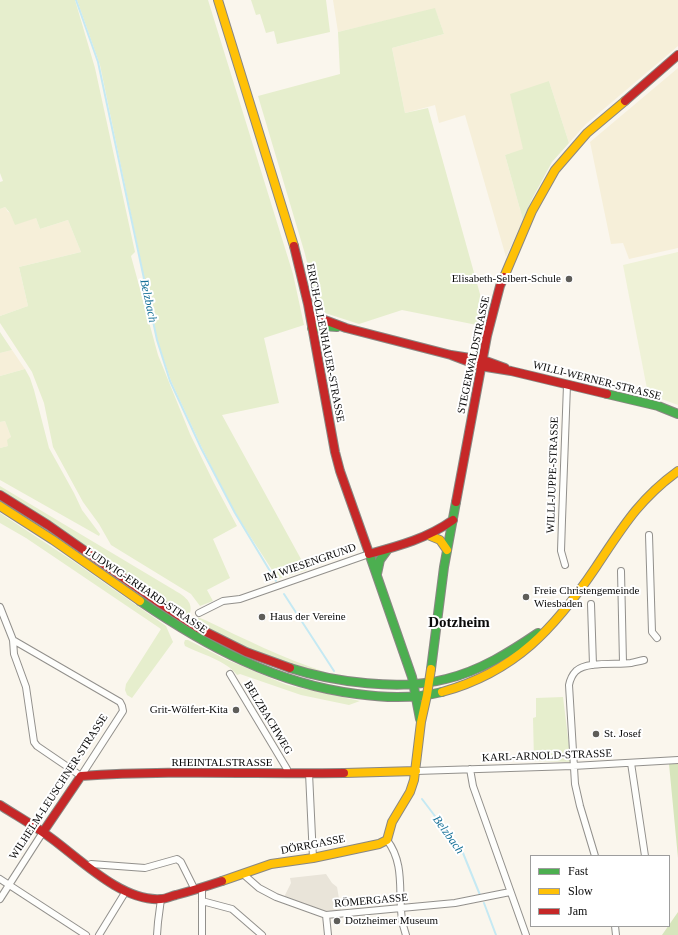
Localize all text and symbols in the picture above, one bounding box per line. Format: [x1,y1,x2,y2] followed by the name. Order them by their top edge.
[303,263,347,423] street label: ERICH-OLLENHAUER-STRASSE
[452,272,561,286] place label: Elisabeth-Selbert-Schule
[564,274,574,284] marker: Elisabeth-Selbert-Schule
[136,278,160,324] water label: Belzbach
[455,295,493,415] street label: STEGERWALDSTRASSE
[531,359,663,403] street label: WILLI-WERNER-STRASSE
[544,416,562,534] street label: WILLI-JUPPE-STRASSE
[262,541,358,585] street label: IM WIESENGRUND
[83,545,209,637] street label: LUDWIG-ERHARD-STRASSE
[534,584,639,610] place label: Freie Christengemeinde Wiesbaden
[521,592,531,602] marker: Freie Christengemeinde Wiesbaden
[270,610,346,624] place label: Haus der Vereine
[257,612,267,622] marker: Haus der Vereine
[428,614,490,632] district label: Dotzheim
[241,679,295,757] street label: BELZBACHWEG
[150,703,228,717] place label: Grit-Wölfert-Kita
[231,705,241,715] marker: Grit-Wölfert-Kita
[7,712,111,862] street label: WILHELM-LEUSCHNER-STRASSE
[604,727,641,741] place label: St. Josef
[591,729,601,739] marker: St. Josef
[482,747,612,765] street label: KARL-ARNOLD-STRASSE
[171,756,273,770] street label: RHEINTALSTRASSE
[429,813,467,857] water label: Belzbach
[280,832,346,858] street label: DÖRRGASSE
[530,855,670,927] legend
[568,864,588,878] text: Fast
[568,884,593,898] text: Slow
[334,891,408,911] street label: RÖMERGASSE
[568,904,587,918] text: Jam
[345,914,438,928] place label: Dotzheimer Museum
[332,916,342,926] marker: Dotzheimer Museum

